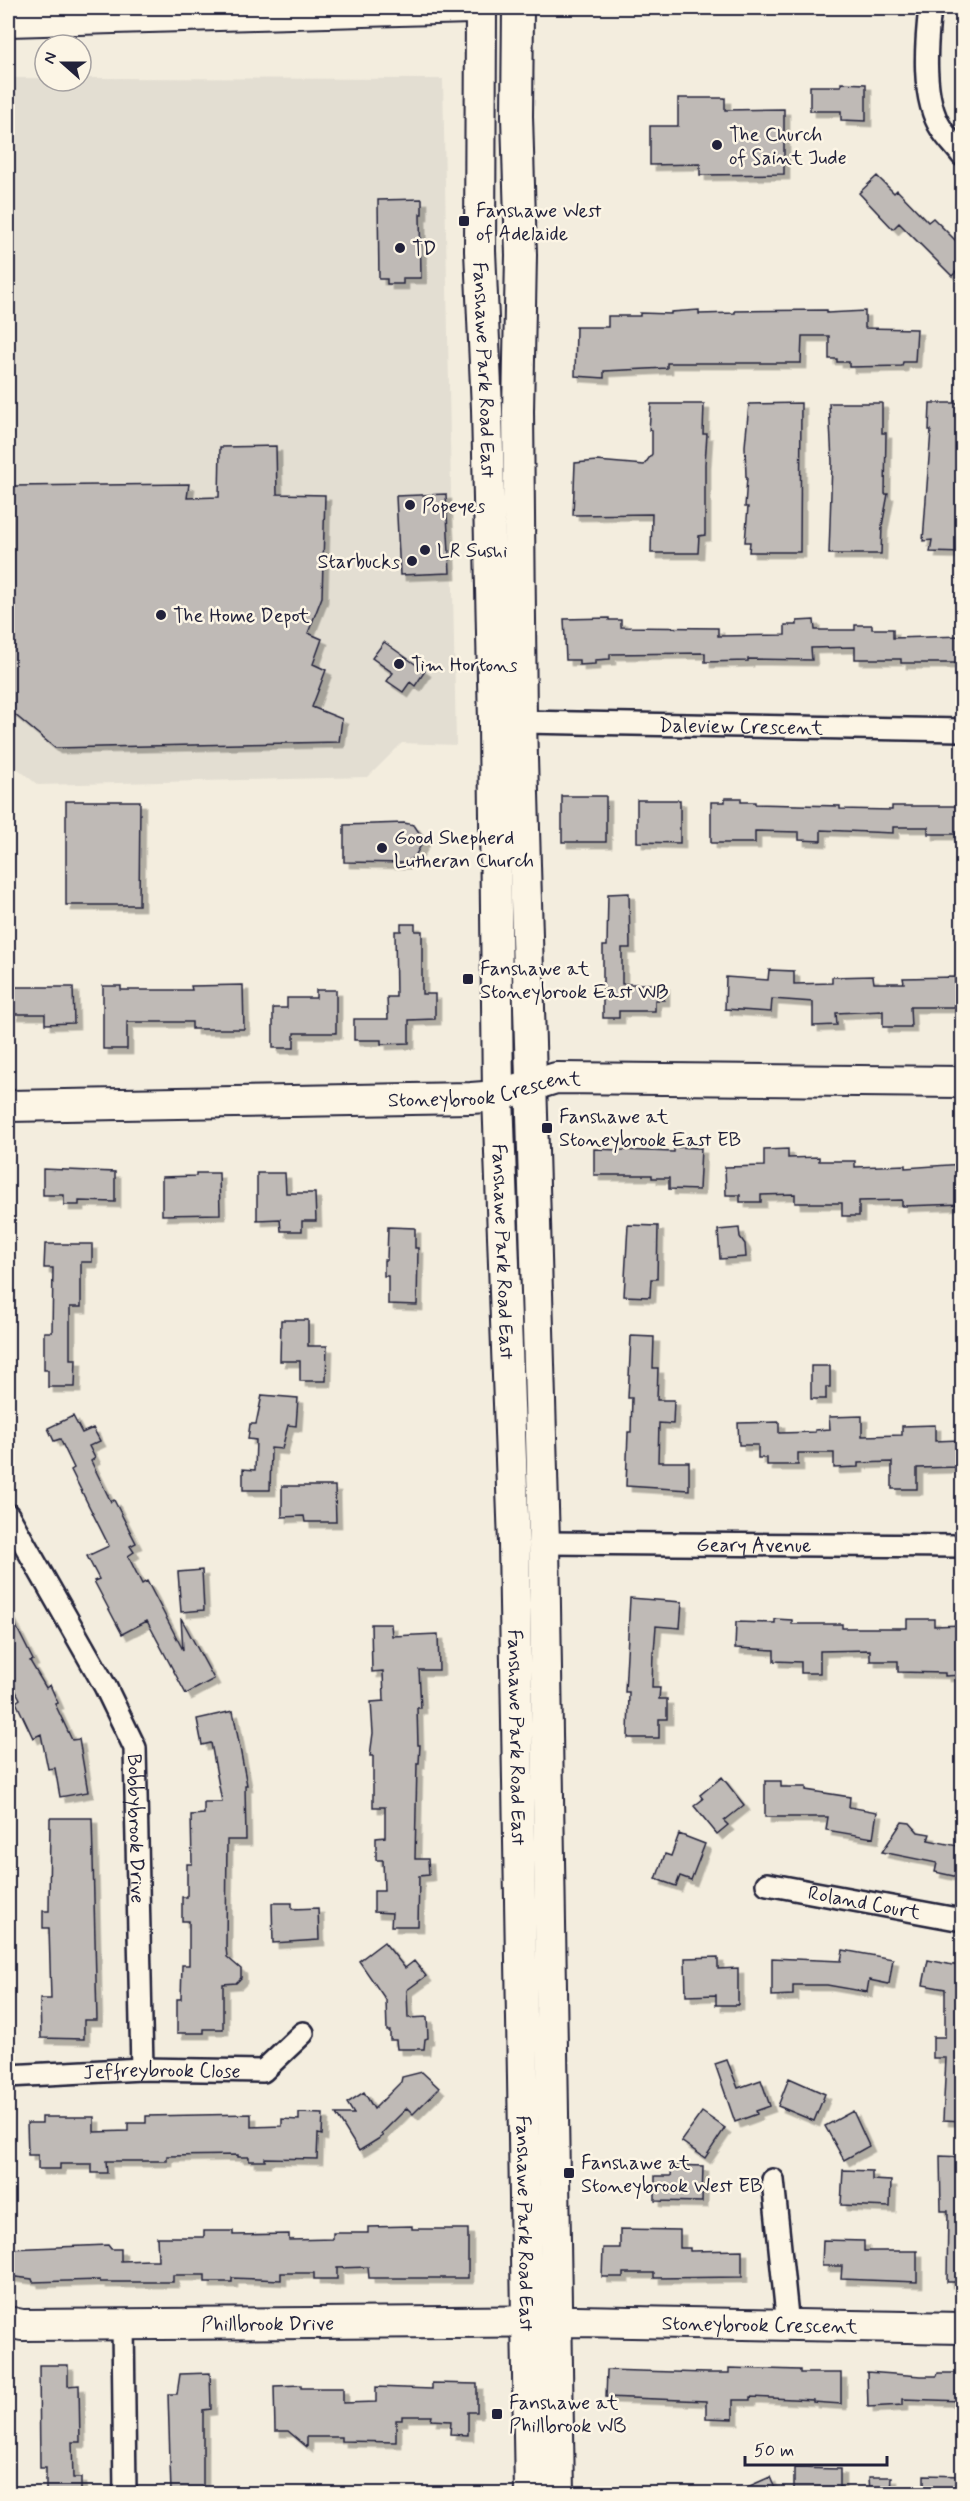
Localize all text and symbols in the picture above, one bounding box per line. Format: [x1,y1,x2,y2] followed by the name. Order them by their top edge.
[33,33,93,93] north arrow
[39,49,62,67] text: N
[729,122,847,172] place label: The Church of Saint Jude
[710,138,724,152] marker: The Church of Saint Jude
[476,198,602,248] place label: Fanshawe West of Adelaide
[457,214,471,228] marker: Fanshawe West of Adelaide
[412,236,437,263] place label: TD
[393,241,407,255] marker: TD
[466,261,501,478] street label: Fanshawe Park Road East
[422,493,486,520] place label: Popeyes
[403,498,417,512] marker: Popeyes
[437,538,507,565] place label: LR Sushi
[418,543,432,557] marker: LR Sushi
[318,549,400,576] place label: Starbucks
[405,554,419,568] marker: Starbucks
[173,603,310,630] place label: The Home Depot
[154,608,168,622] marker: The Home Depot
[411,652,518,679] place label: Tim Hortons
[392,657,406,671] marker: Tim Hortons
[659,713,824,742] street label: Daleview Crescent
[394,825,534,875] place label: Good Shepherd Lutheran Church
[375,841,389,855] marker: Good Shepherd Lutheran Church
[480,956,668,1006] place label: Fanshawe at Stoneybrook East WB
[461,972,475,986] marker: Fanshawe at Stoneybrook East WB
[388,1066,582,1114] street label: Stoneybrook Crescent
[559,1104,741,1154] place label: Fanshawe at Stoneybrook East EB
[540,1121,554,1135] marker: Fanshawe at Stoneybrook East EB
[485,1143,519,1360] street label: Fanshawe Park Road East
[696,1532,812,1560] street label: Geary Avenue
[500,1629,531,1846] street label: Fanshawe Park Road East
[120,1753,150,1904] street label: Bobbybrook Drive
[806,1880,923,1927] street label: Roland Court
[82,2057,241,2087] street label: Jeffreybrook Close
[509,2115,539,2332] street label: Fanshawe Park Road East
[581,2150,763,2200] place label: Fanshawe at Stoneybrook West EB
[562,2166,576,2180] marker: Fanshawe at Stoneybrook West EB
[201,2311,334,2339] street label: Phillbrook Drive
[661,2311,858,2341] street label: Stoneybrook Crescent
[509,2390,627,2440] place label: Fanshawe at Phillbrook WB
[490,2407,504,2421] marker: Fanshawe at Phillbrook WB
[745,2429,888,2467] scale bar
[754,2439,794,2463] text: 50 m

